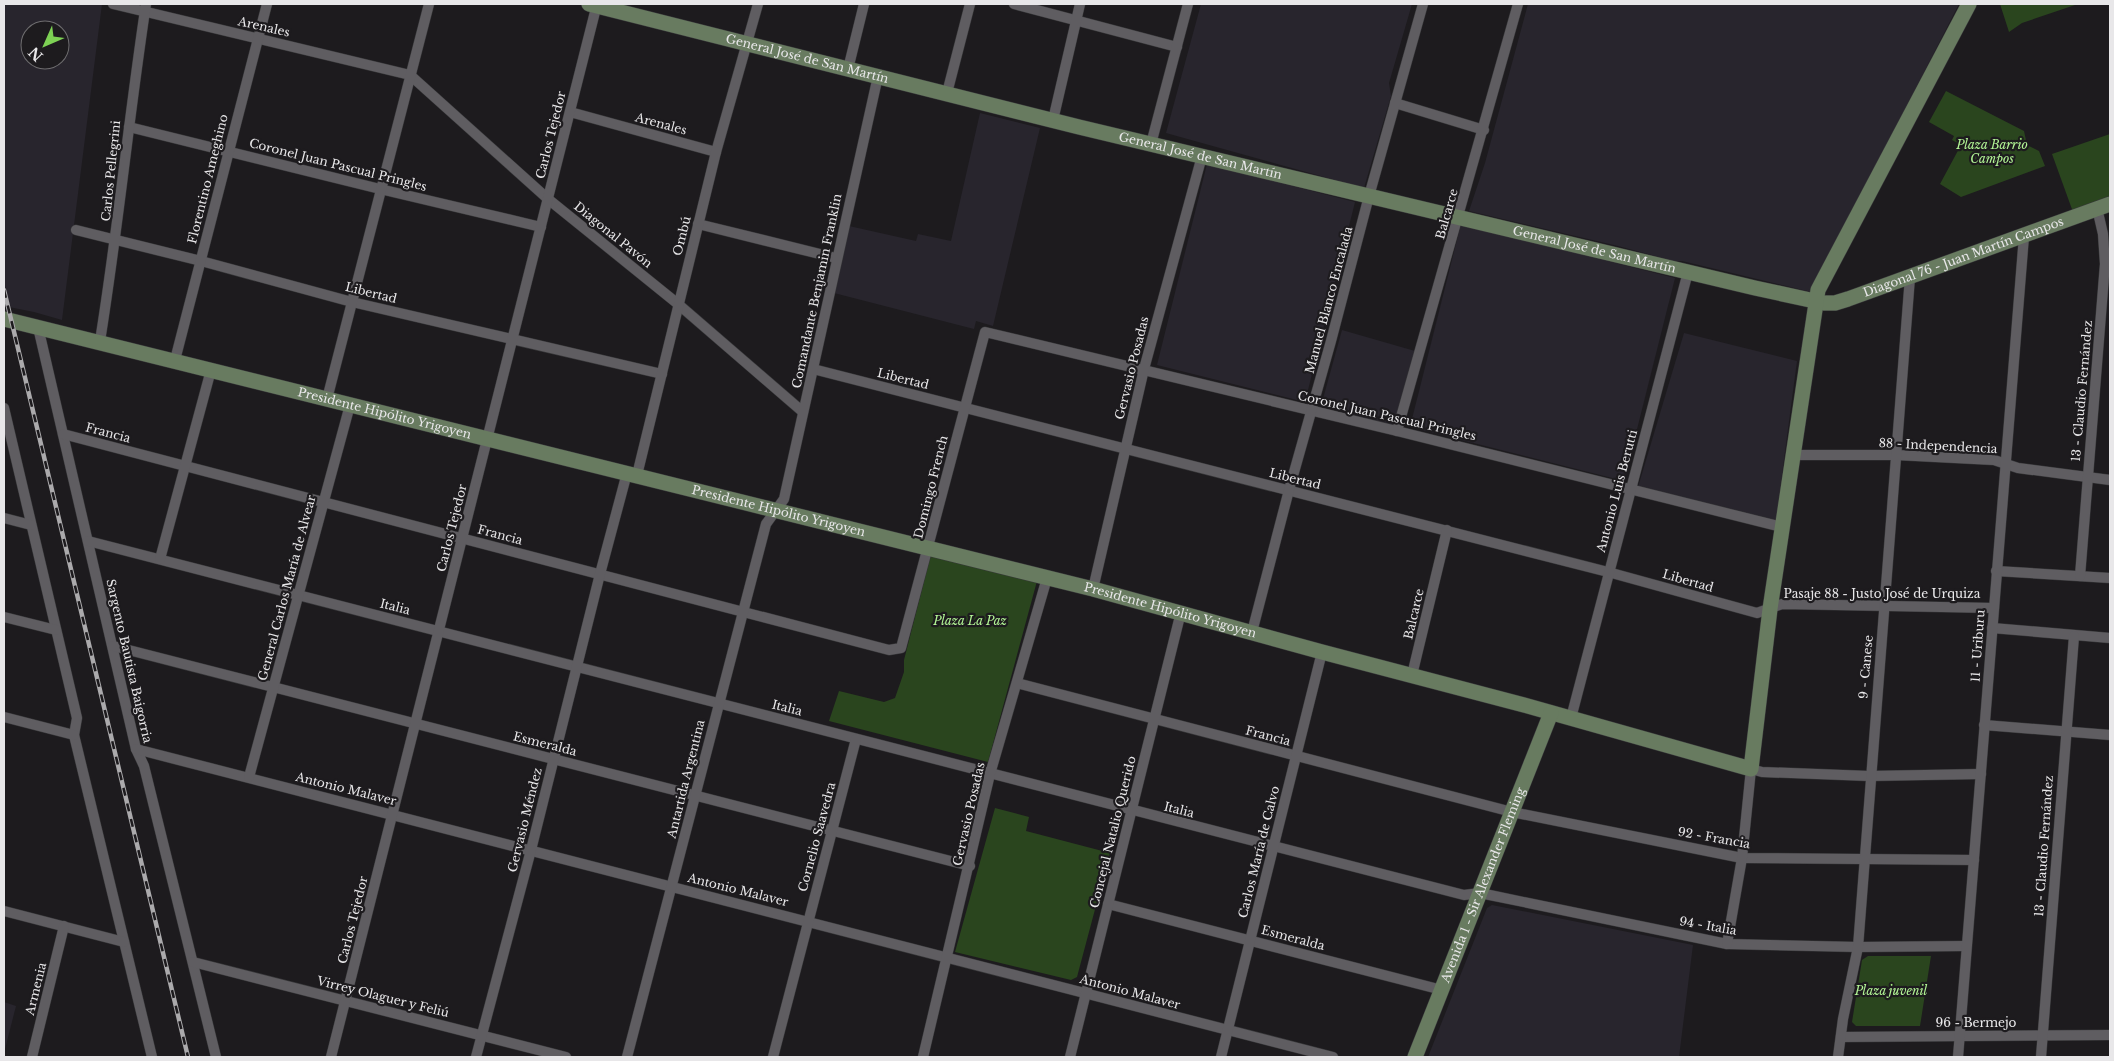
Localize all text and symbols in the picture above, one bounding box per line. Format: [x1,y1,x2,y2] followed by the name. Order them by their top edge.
[236,13,292,40] street label: Arenales
[20,20,70,70] north arrow
[724,31,890,86] street label: General José de San Martín
[25,43,47,65] text: N
[532,89,569,180] street label: Carlos Tejedor
[633,109,689,138] street label: Arenales
[184,112,231,245] street label: Florentino Ameghino
[98,120,123,222] street label: Carlos Pellegrini
[1117,129,1284,182] street label: General José de San Martín
[248,135,429,194] street label: Coronel Juan Pascual Pringles
[1955,137,2028,166] park label: Plaza Barrio Campos
[1432,187,1461,241] street label: Balcarce
[789,192,845,390] street label: Comandante Benjamin Franklin
[571,198,655,271] street label: Diagonal Pavón
[1861,213,2066,300] street label: Diagonal 76 - Juan Martín Campos
[669,215,694,257] street label: Ombú
[1511,223,1678,276] street label: General José de San Martín
[1302,224,1355,375] street label: Manuel Blanco Encalada
[344,279,398,306] street label: Libertad
[1111,315,1152,421] street label: Gervasio Posadas
[2068,319,2095,462] street label: 13 - Claudio Fernández
[876,365,930,392] street label: Libertad
[296,384,473,442] street label: Presidente Hipólito Yrigoyen
[1296,388,1478,443] street label: Coronel Juan Pascual Pringles
[84,419,133,446] street label: Francia
[1593,428,1640,555] street label: Antonio Luis Berutti
[910,434,951,540] street label: Domingo French
[1878,435,1998,456] street label: 88 - Independencia
[1268,465,1322,492] street label: Libertad
[433,482,470,573] street label: Carlos Tejedor
[690,482,867,539] street label: Presidente Hipólito Yrigoyen
[254,493,319,682] street label: General Carlos María de Alvear
[476,521,525,548] street label: Francia
[1661,566,1715,595] street label: Libertad
[103,577,156,745] street label: Sargento Bautista Baigorria
[1083,579,1258,641] street label: Presidente Hipólito Yrigoyen
[1784,586,1981,601] street label: Pasaje 88 - Justo José de Urquiza
[1400,587,1427,641] street label: Balcarce
[378,596,412,618] street label: Italia
[1967,609,1988,683] street label: 11 - Uriburu
[932,613,1007,628] park label: Plaza La Paz
[1855,634,1876,699] street label: 9 - Canese
[770,697,804,719] street label: Italia
[663,718,708,841] street label: Antartida Argentina
[1244,722,1293,749] street label: Francia
[512,728,579,759] street label: Esmeralda
[1086,754,1139,909] street label: Concejal Natalio Querido
[949,761,988,867] street label: Gervasio Posadas
[504,766,545,874] street label: Gervasio Méndez
[293,769,398,808] street label: Antonio Malaver
[2031,774,2056,917] street label: 13 - Claudio Fernández
[795,780,838,893] street label: Cornelio Saavedra
[1235,784,1282,919] street label: Carlos María de Calvo
[1437,784,1528,985] street label: Avenida 1 - Sir Alexander Fleming
[1162,799,1196,821] street label: Italia
[1677,824,1752,851] street label: 92 - Francia
[685,870,790,909] street label: Antonio Malaver
[334,874,371,965] street label: Carlos Tejedor
[1678,913,1738,938] street label: 94 - Italia
[1260,922,1327,953] street label: Esmeralda
[21,961,49,1018] street label: Armenia
[1077,971,1182,1012] street label: Antonio Malaver
[314,973,451,1020] street label: Virrey Olaguer y Feliú
[1854,983,1928,998] park label: Plaza juvenil
[1936,1015,2017,1030] street label: 96 - Bermejo

